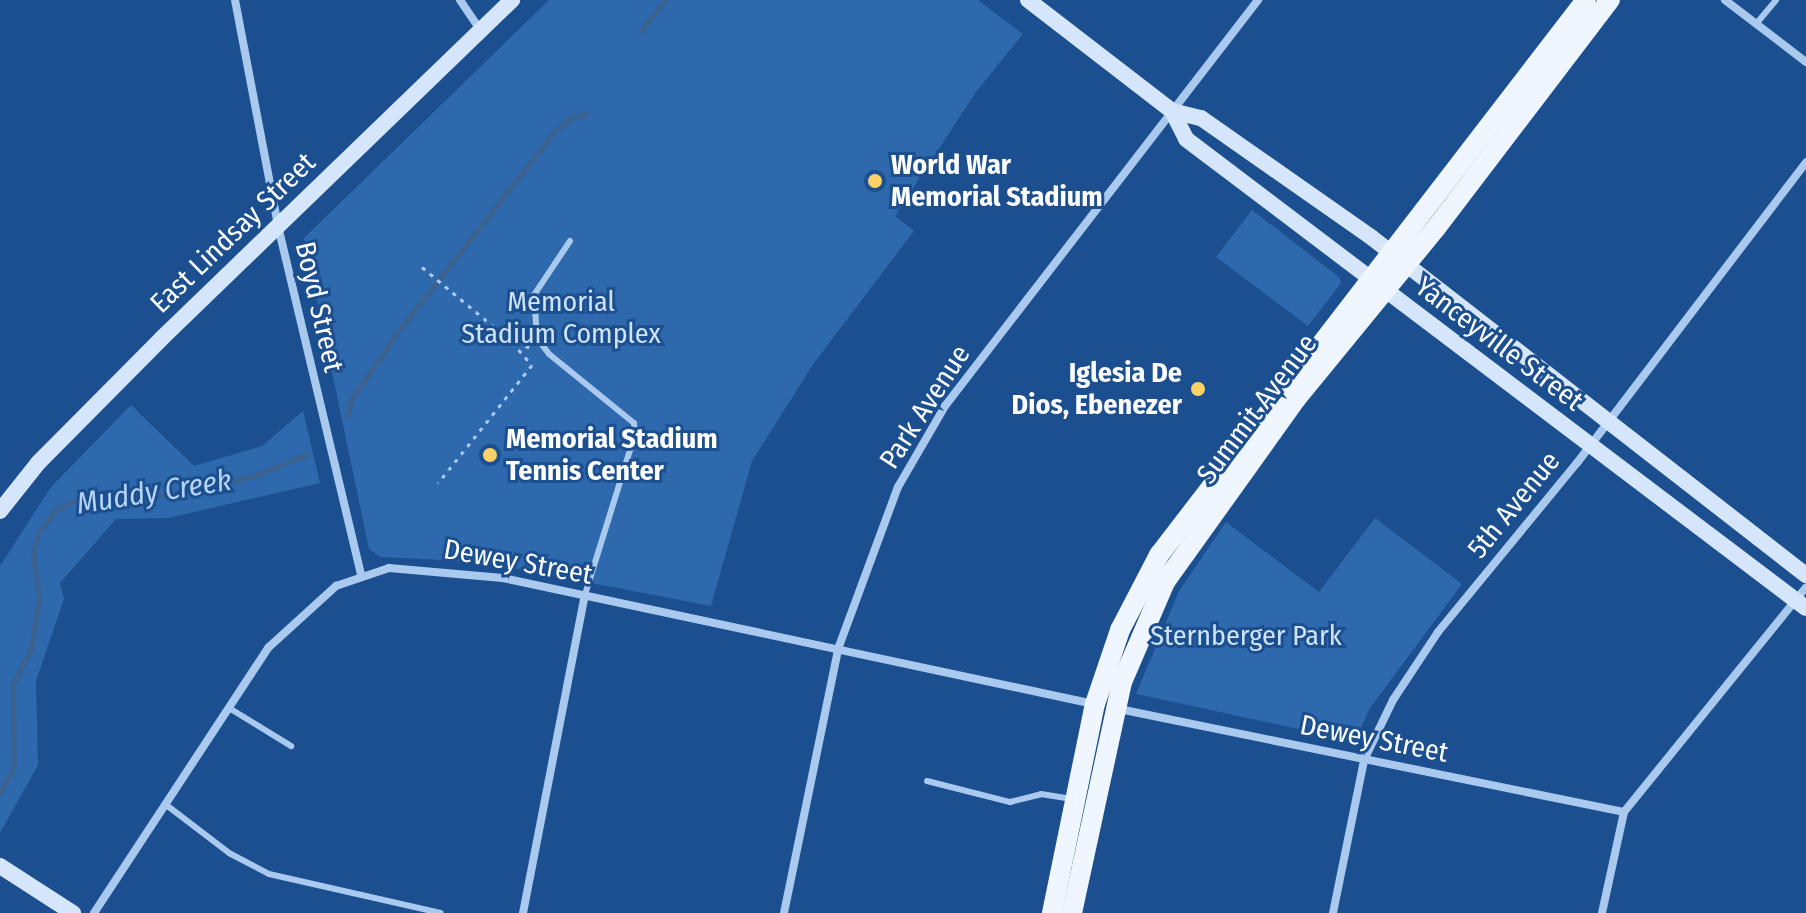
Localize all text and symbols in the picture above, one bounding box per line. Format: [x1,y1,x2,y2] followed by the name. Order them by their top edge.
[144,146,322,320] street label: East Lindsay Street
[891,148,1103,214] place label: World War Memorial Stadium
[866,172,884,190] marker: World War Memorial Stadium
[288,239,350,375] street label: Boyd Street
[1409,270,1589,418] street label: Yanceyville Street
[461,285,661,351] park label: Memorial Stadium Complex
[1190,328,1324,490] street label: Summit Avenue
[873,339,977,475] street label: Park Avenue
[1012,356,1182,422] place label: Iglesia De Dios, Ebenezer
[1189,380,1207,398] marker: Iglesia De Dios, Ebenezer
[506,422,718,488] place label: Memorial Stadium Tennis Center
[1461,445,1567,565] street label: 5th Avenue
[481,446,499,464] marker: Memorial Stadium Tennis Center
[74,462,234,522] water label: Muddy Creek
[441,532,595,592] street label: Dewey Street
[1150,619,1342,653] park label: Sternberger Park
[1297,708,1451,770] street label: Dewey Street

